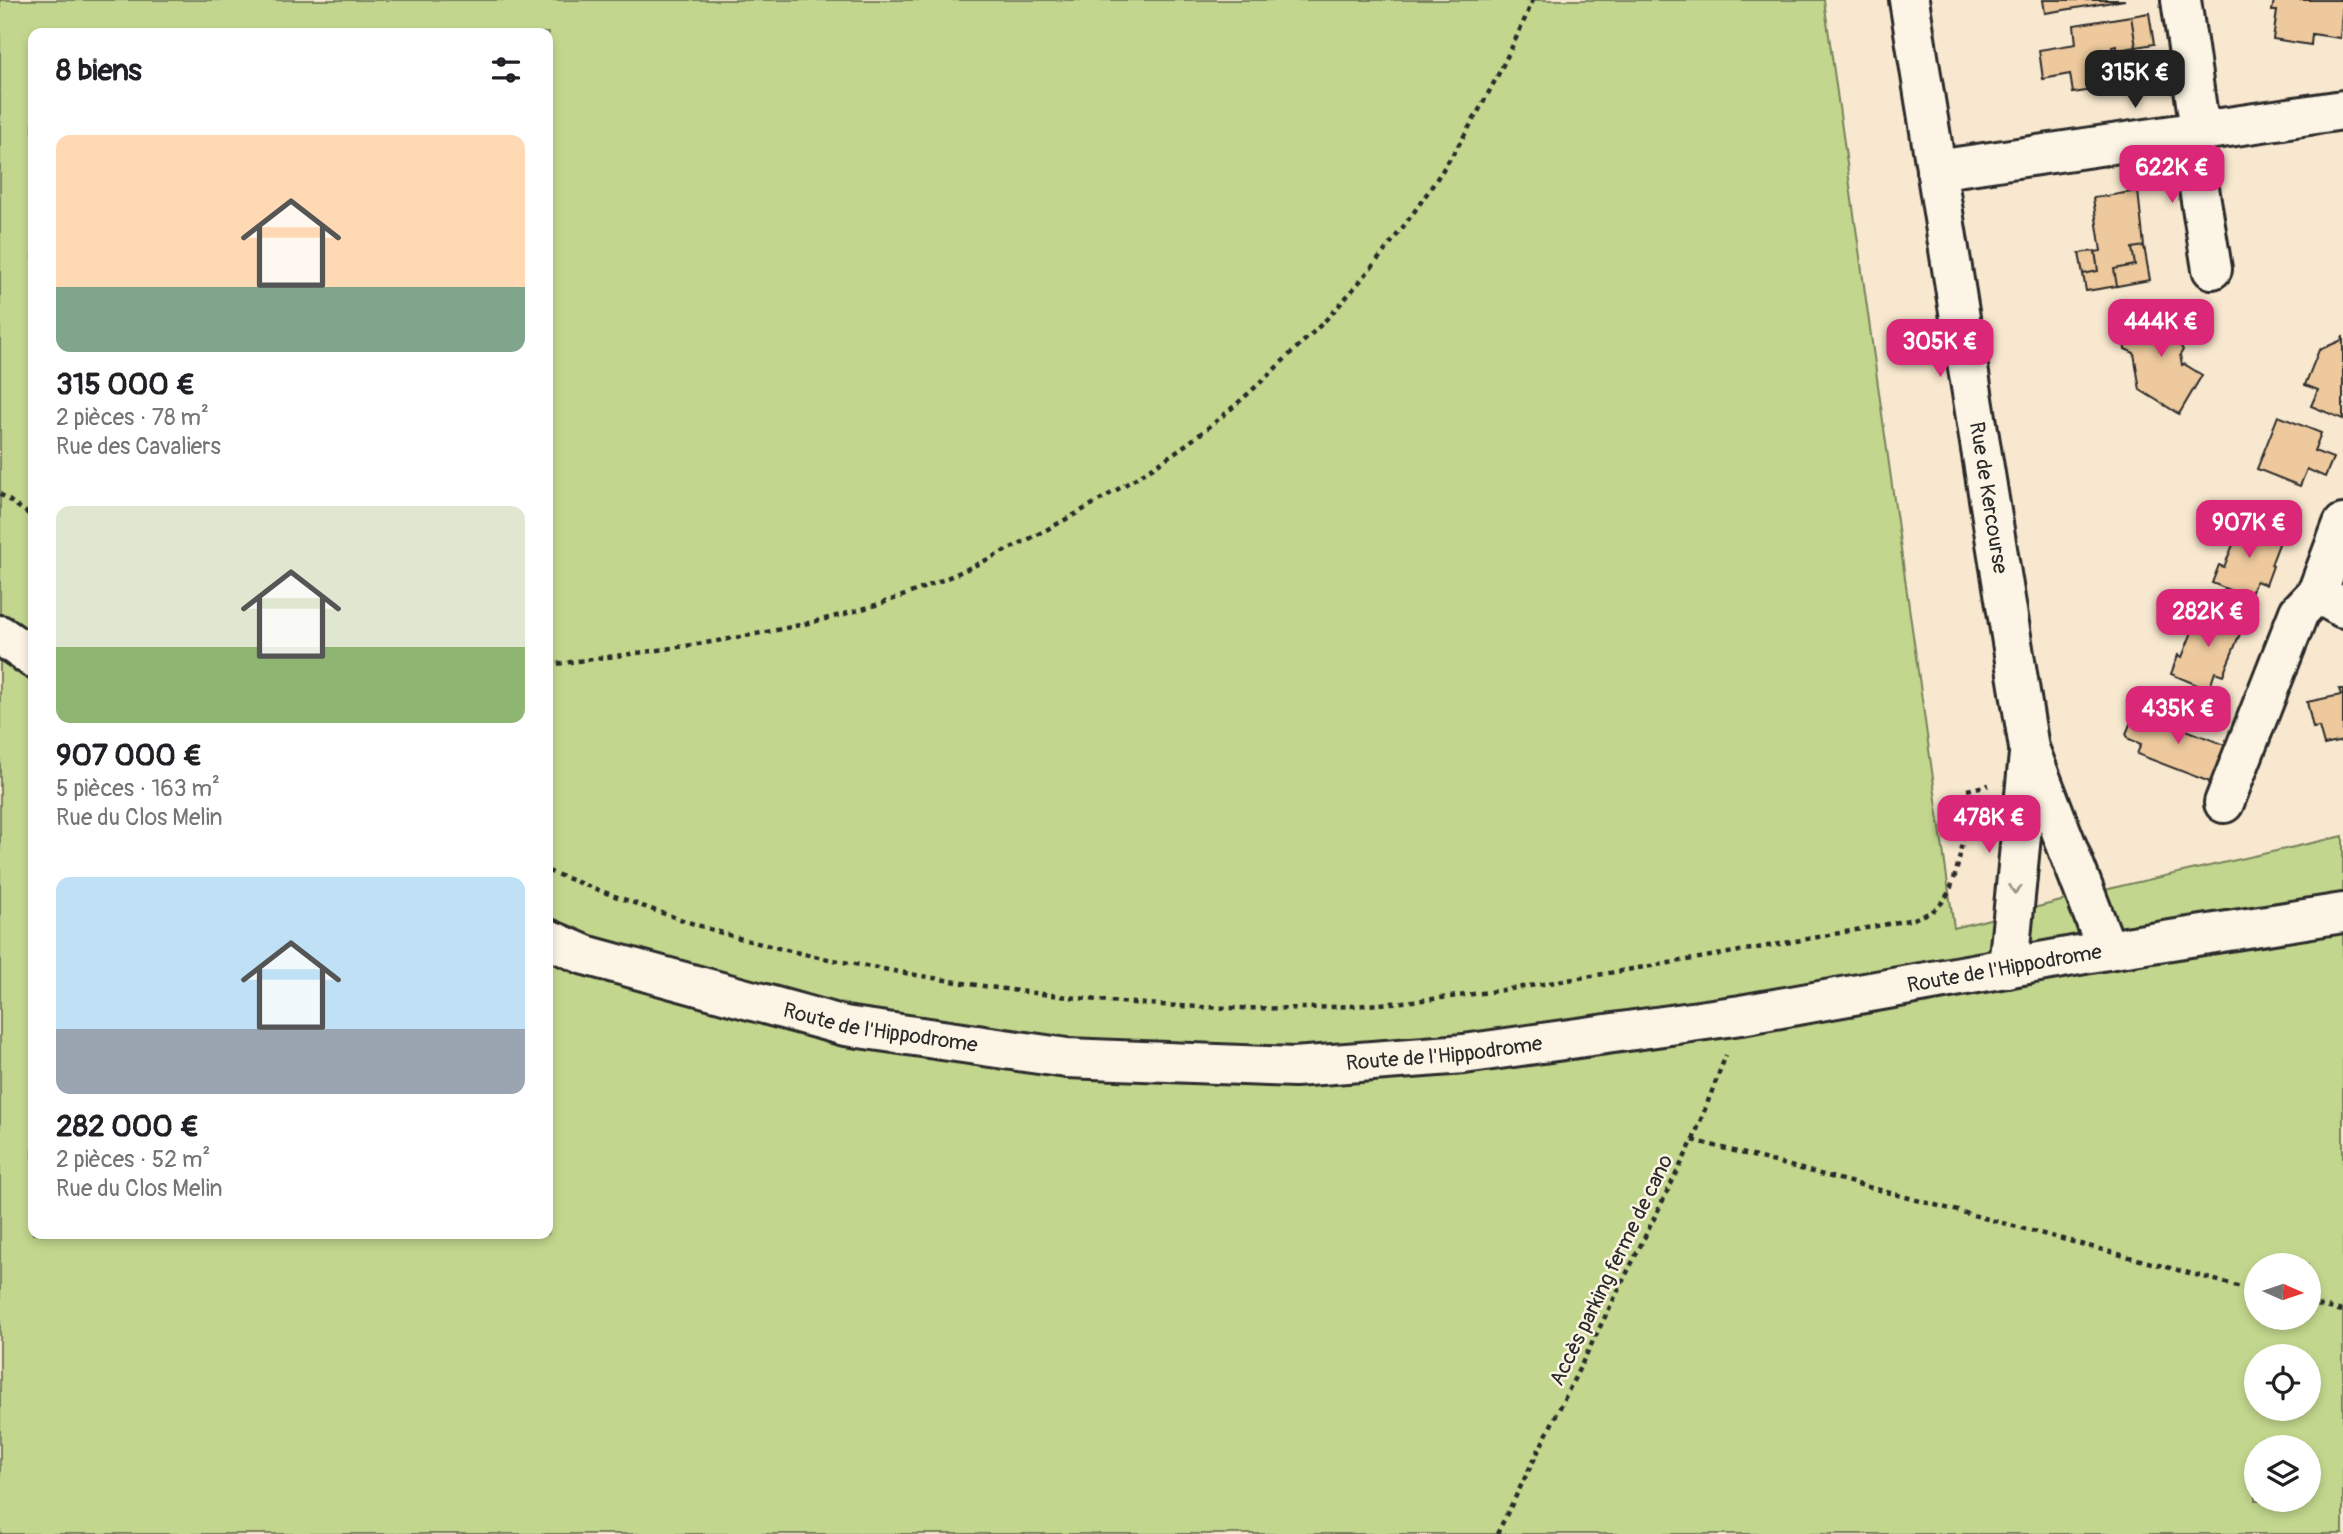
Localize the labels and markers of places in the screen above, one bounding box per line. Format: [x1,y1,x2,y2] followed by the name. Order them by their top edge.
[2078,50,2192,110] pin: 315K €
[2115,146,2229,205] pin: 622K €
[2104,300,2218,359] pin: 444K €
[1883,320,1997,379] pin: 305K €
[2192,500,2306,560] pin: 907K €
[2151,590,2265,649] pin: 282K €
[2121,686,2235,746] pin: 435K €
[1932,796,2046,855] pin: 478K €

